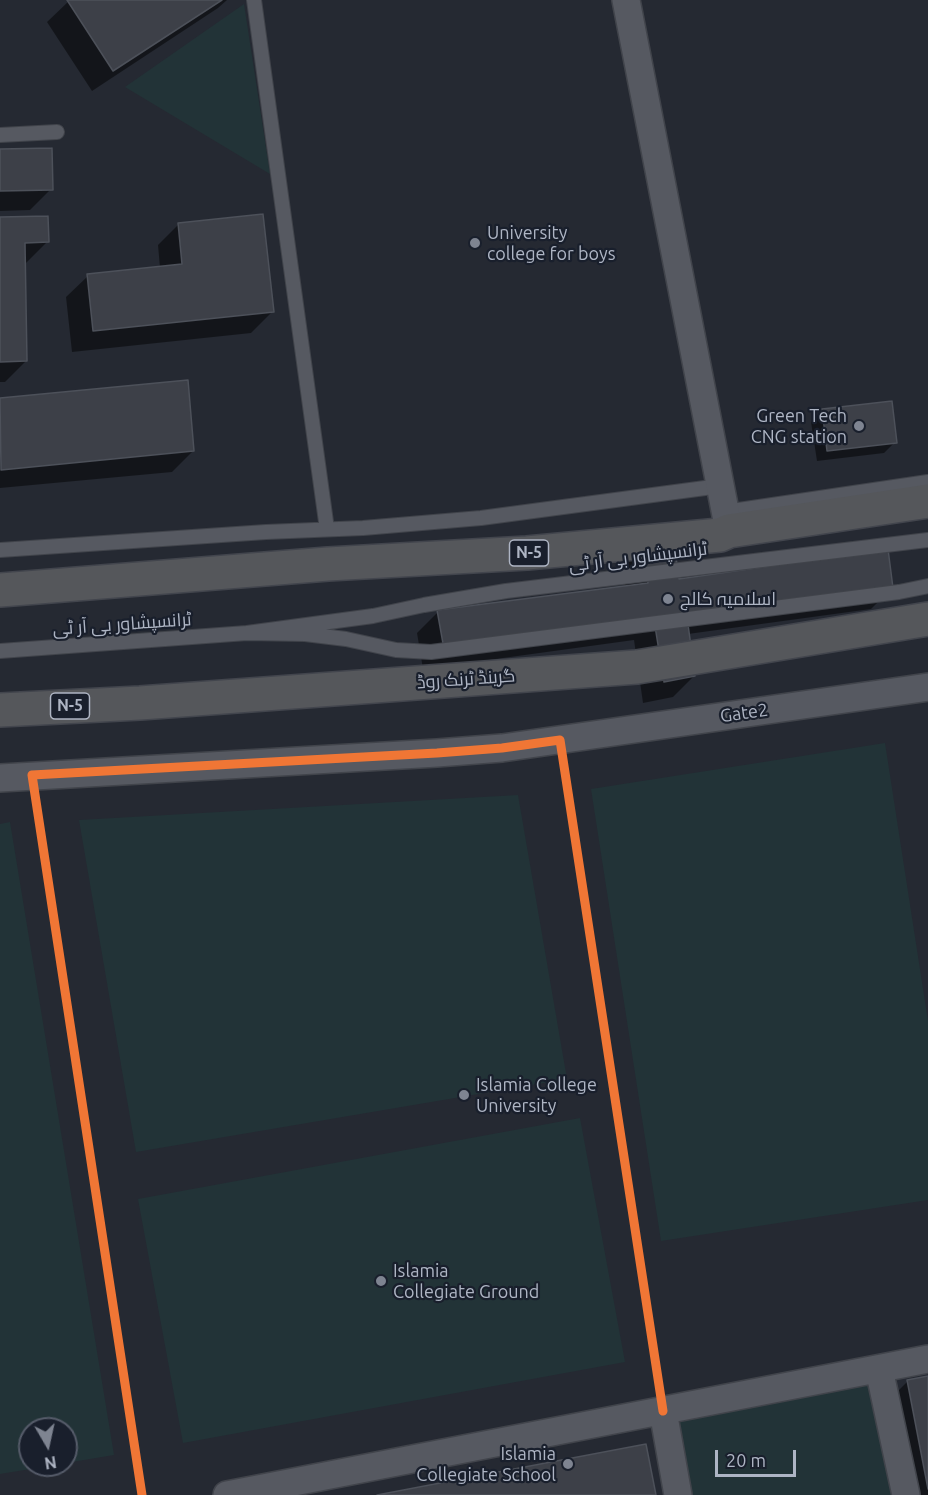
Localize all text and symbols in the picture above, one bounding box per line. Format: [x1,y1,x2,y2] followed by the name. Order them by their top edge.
[487,222,615,264] place label: University college for boys
[468,236,482,250] marker: University college for boys
[751,405,847,448] place label: Green Tech CNG station
[852,419,866,433] marker: Green Tech CNG station
[568,538,708,576] street label: ٹرانسپشاور بی آر ٹی
[510,540,548,566] road number: N-5
[680,588,776,610] place label: اسلامیہ کالج
[661,592,675,606] marker: اسلامیہ کالج
[52,608,192,640] street label: ٹرانسپشاور بی آر ٹی
[416,665,516,693] street label: گرینڈ ٹرنک روڈ
[50,693,90,719] road number: N-5
[719,699,769,727] street label: Gate2
[476,1074,597,1116] place label: Islamia College University
[457,1088,471,1102] marker: Islamia College University
[393,1260,539,1302] place label: Islamia Collegiate Ground
[374,1274,388,1288] marker: Islamia Collegiate Ground
[18,1417,78,1477] north arrow
[718,1438,799,1476] scale bar
[416,1443,556,1486] place label: Islamia Collegiate School
[726,1450,766,1470] text: 20 m
[43,1453,58,1473] text: N
[561,1457,575,1471] marker: Islamia Collegiate School

